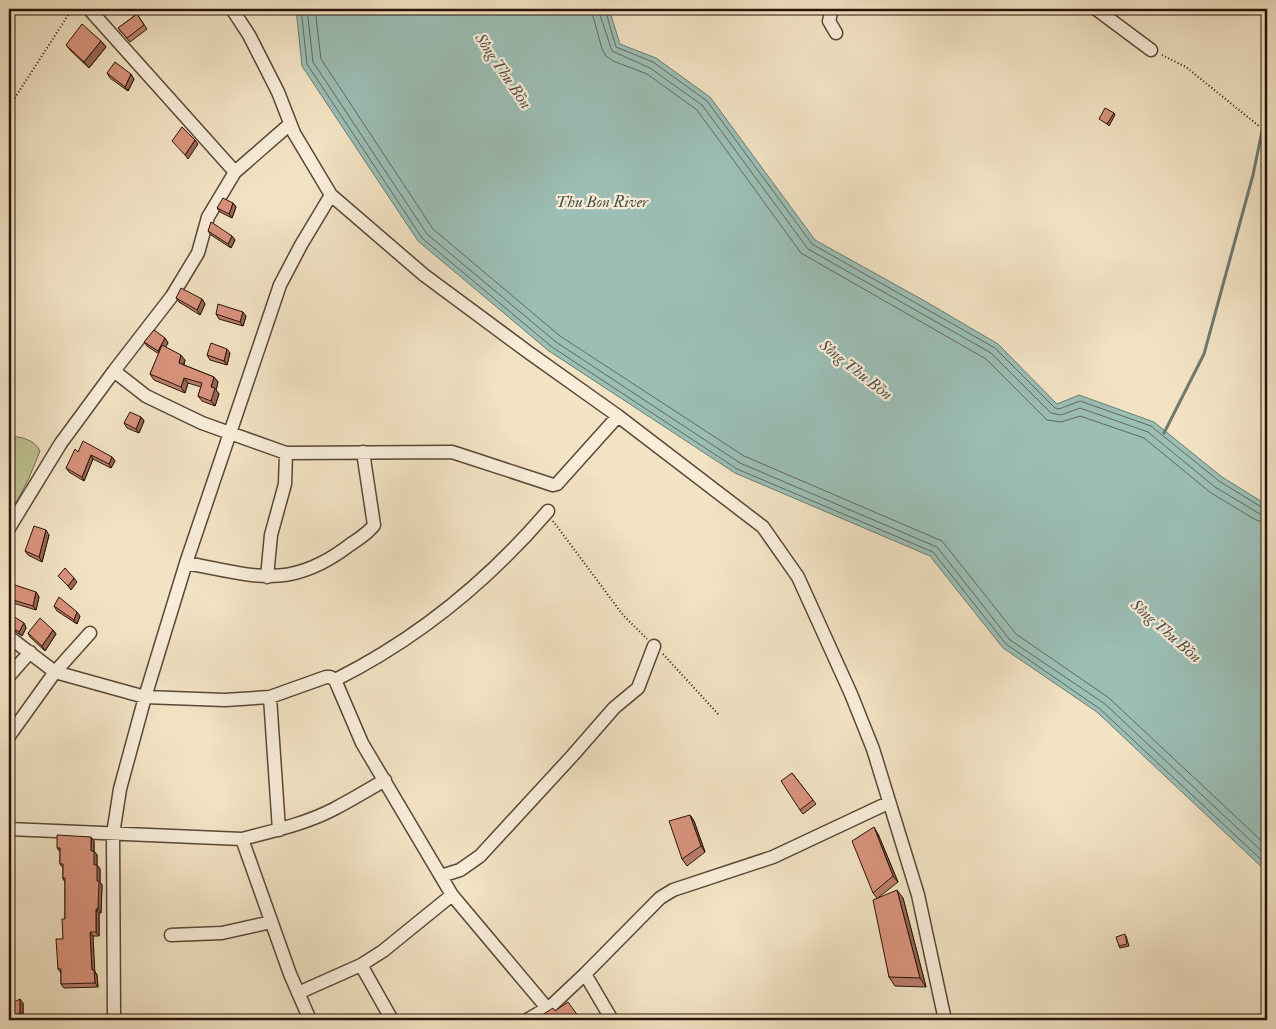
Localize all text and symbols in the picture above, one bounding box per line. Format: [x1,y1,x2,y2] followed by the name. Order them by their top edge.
[470,28,536,113] water label: Sông Thu Bồn
[556,192,649,212] water label: Thu Bon River
[815,335,896,405] water label: Sông Thu Bồn
[1126,594,1205,667] water label: Sông Thu Bồn

